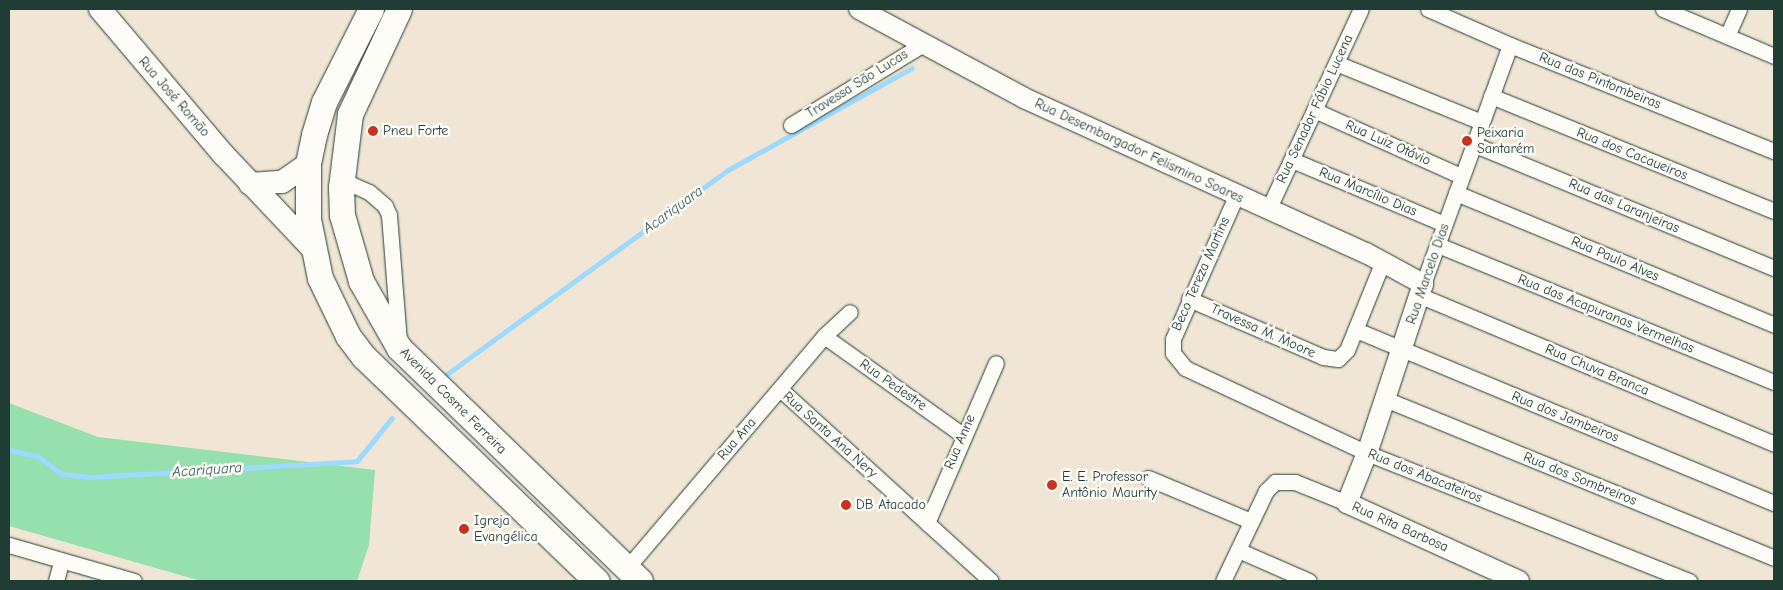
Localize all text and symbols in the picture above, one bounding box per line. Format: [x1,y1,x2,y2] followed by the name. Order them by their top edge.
[1273,32,1357,186] street label: Rua Senador Fábio Lucena
[803,46,911,122] street label: Travessa São Lucas
[1537,49,1663,113] street label: Rua das Pintombeiras
[135,54,213,140] street label: Rua José Romão
[1032,95,1246,207] street label: Rua Desembargador Felismino Soares
[1343,117,1433,169] street label: Rua Luiz Otávio
[383,123,448,139] place label: Pneu Forte
[1574,124,1690,184] street label: Rua dos Cacaueiros
[367,125,379,137] marker: Pneu Forte
[1477,125,1534,158] place label: Peixaria Santarém
[1461,135,1473,147] marker: Peixaria Santarém
[1316,164,1420,220] street label: Rua Marcílio Dias
[1566,175,1682,237] street label: Rua das Laranjeiras
[640,182,706,238] water label: Acariquara
[1168,214,1234,334] street label: Beco Tereza Martins
[1403,221,1453,327] street label: Rua Marcelo Dias
[1569,233,1661,285] street label: Rua Paulo Alves
[1515,271,1697,357] street label: Rua das Acapuranas Vermelhas
[1208,300,1318,362] street label: Travessa M. Moore
[1543,341,1651,399] street label: Rua Chuva Branca
[396,344,510,458] street label: Avenida Cosme Ferreira
[856,356,930,414] street label: Rua Pedestre
[779,388,881,482] street label: Rua Santa Ana Nery
[1509,388,1621,446] street label: Rua dos Jambeiros
[941,412,979,472] street label: Rua Anne
[714,414,760,464] street label: Rua Ana
[1365,445,1485,507] street label: Rua dos Abacateiros
[1521,449,1639,509] street label: Rua dos Sombreiros
[172,459,242,481] water label: Acariquara
[1062,469,1157,502] place label: E. E. Professor Antônio Maurity
[1046,479,1058,491] marker: E. E. Professor Antônio Maurity
[856,497,926,513] place label: DB Atacado
[1349,498,1451,556] street label: Rua Rita Barbosa
[840,499,852,511] marker: DB Atacado
[474,513,538,546] place label: Igreja Evangélica
[458,523,470,535] marker: Igreja Evangélica

